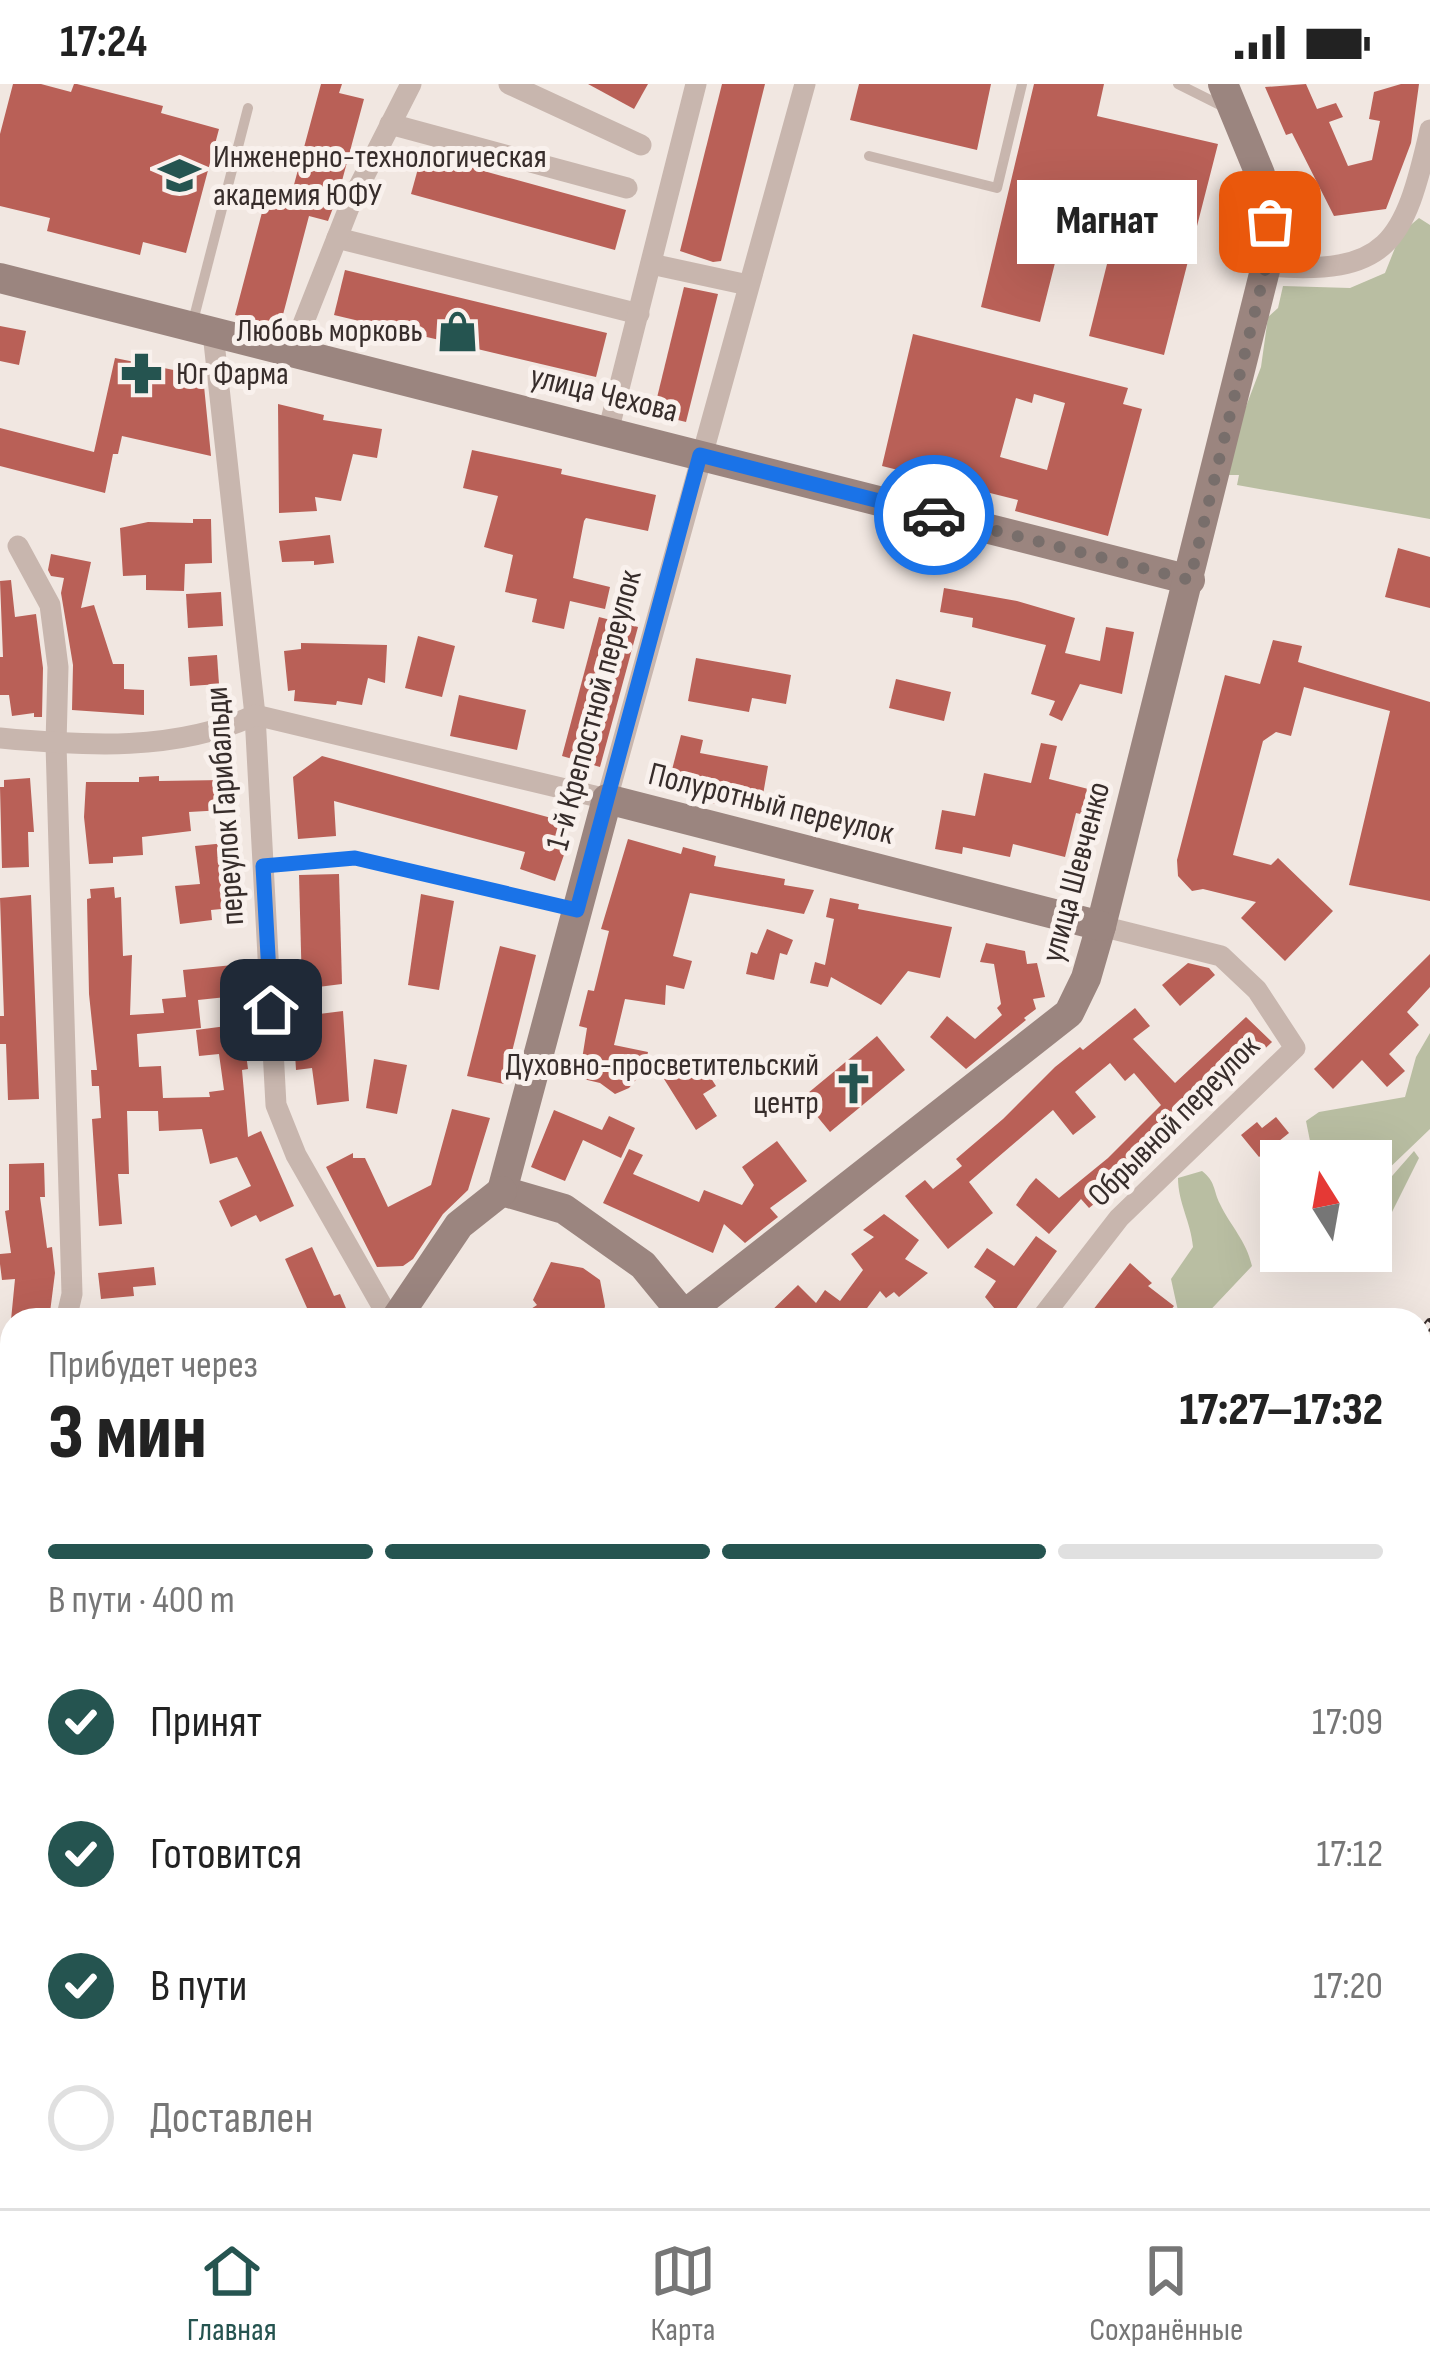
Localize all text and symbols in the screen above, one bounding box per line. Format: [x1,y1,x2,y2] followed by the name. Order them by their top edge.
[60,15,147,70] text: 17:24
[213,137,547,215] place label: Инженерно-технологическая академия ЮФУ
[156,153,202,199] school or university icon: Инженерно-технологическая академия ЮФУ
[1219,171,1321,273] pin
[1018,180,1198,264] callout: Магнат
[1237,189,1303,255] icon: bag
[1056,198,1158,245] text: Магнат
[434,308,480,354] shop icon: Любовь морковь
[236,311,423,351] place label: Любовь морковь
[119,351,165,397] pharmacy icon: Юг Фарма
[176,354,289,394] place label: Юг Фарма
[526,356,682,432] street label: улица Чехова
[874,455,994,575] courier
[901,482,967,548] icon: car
[537,565,651,854] street label: 1-й Крепостной переулок
[197,685,253,927] street label: переулок Гарибальди
[644,754,898,854] street label: Полуротный переулок
[1033,777,1119,967] street label: улица Шевченко
[220,959,322,1061] pin
[238,977,304,1043] icon: home
[1080,1026,1269,1215] street label: Обрывной переулок
[505,1045,819,1123] place label: Духовно-просветительский центр
[830,1061,876,1107] church icon: Духовно-просветительский центр
[1260,1140,1392,1272] north arrow
[1260,1140,1392,1272] map controls
[48,1342,258,1389] text: Прибудет через
[1180,1383,1383,1438] text: 17:27–17:32
[48,1387,207,1480] text: 3 мин
[48,1577,235,1624] text: В пути · 400 m
[48,1689,114,1755] icon: check
[150,1695,262,1750] text: Принят
[1312,1699,1383,1746] text: 17:09
[48,1821,114,1887] icon: check
[150,1827,302,1882] text: Готовится
[1317,1831,1383,1878] text: 17:12
[48,1953,114,2019] icon: check
[150,1959,247,2014] text: В пути
[1313,1963,1383,2010] text: 17:20
[150,2091,313,2146] text: Доставлен
[187,2238,277,2350] tab: Главная
[650,2238,716,2350] tab: Карта
[1089,2238,1243,2350] tab: Сохранённые

